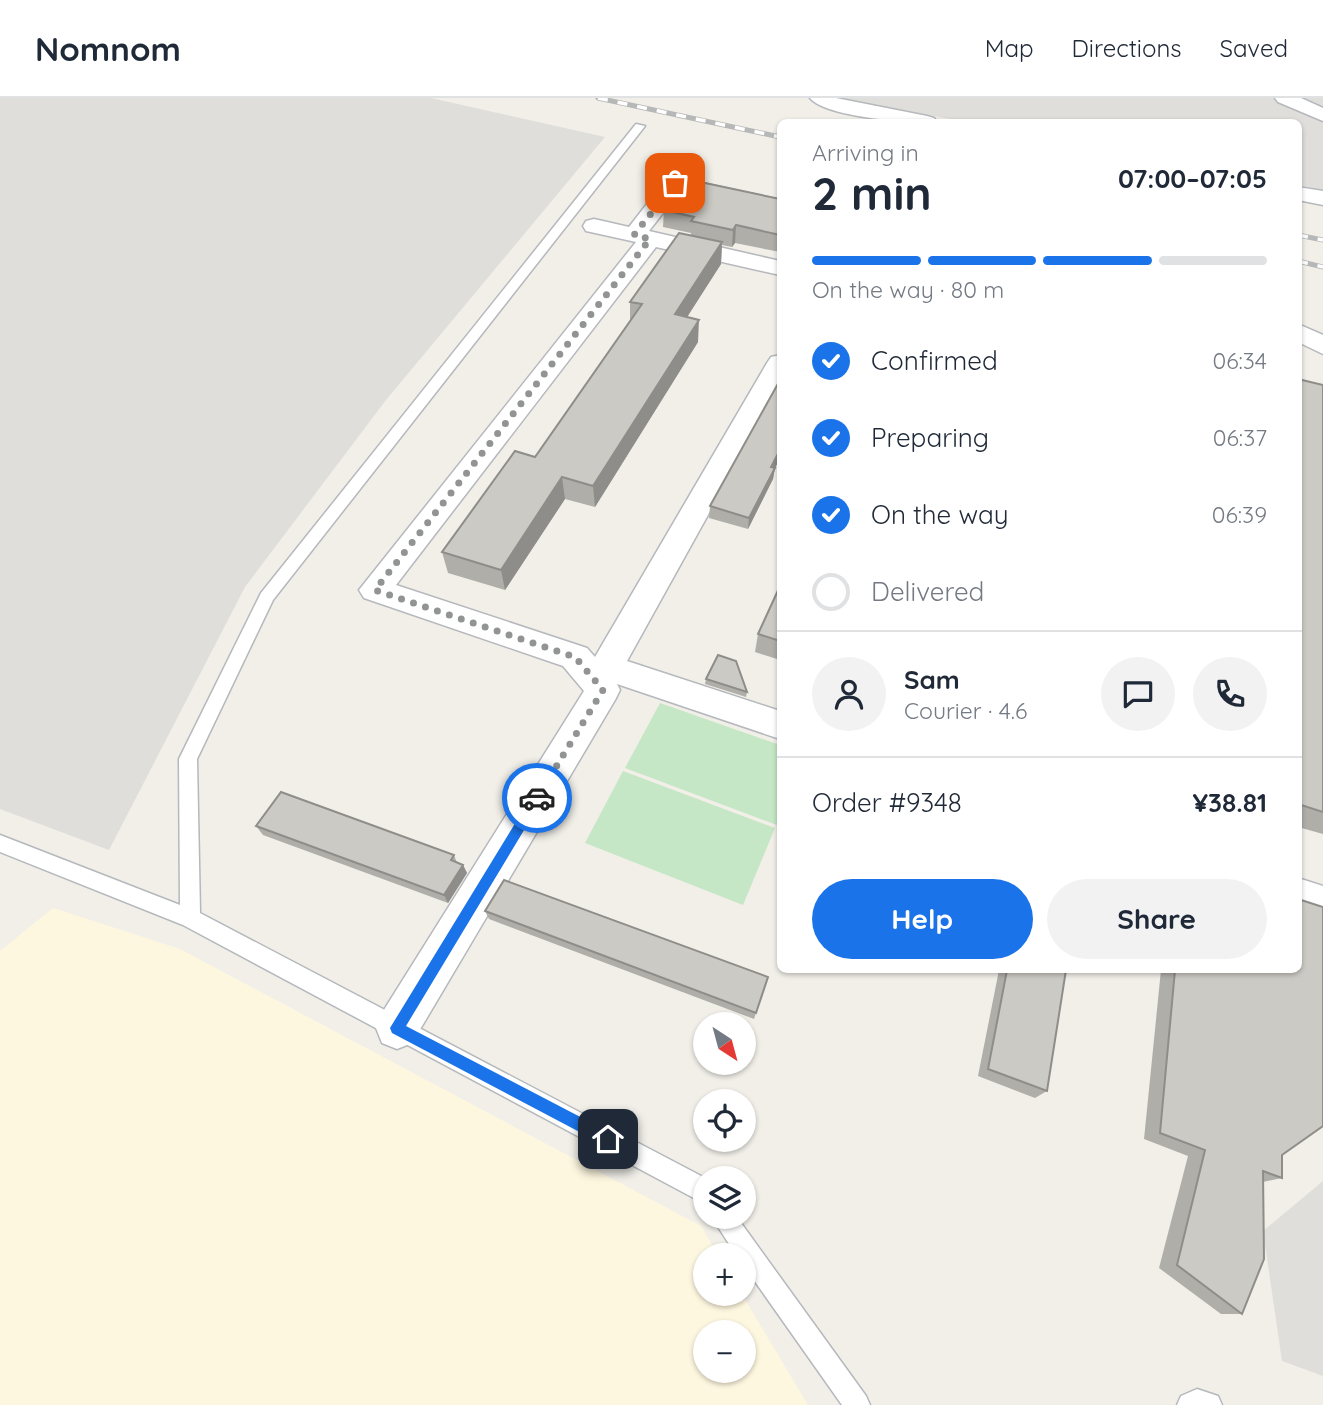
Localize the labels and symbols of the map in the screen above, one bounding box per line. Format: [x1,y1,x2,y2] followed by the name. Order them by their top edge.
[645,153,705,213] pin
[502,763,572,833] courier
[693,1012,756,1074] north arrow
[578,1109,638,1169] pin

